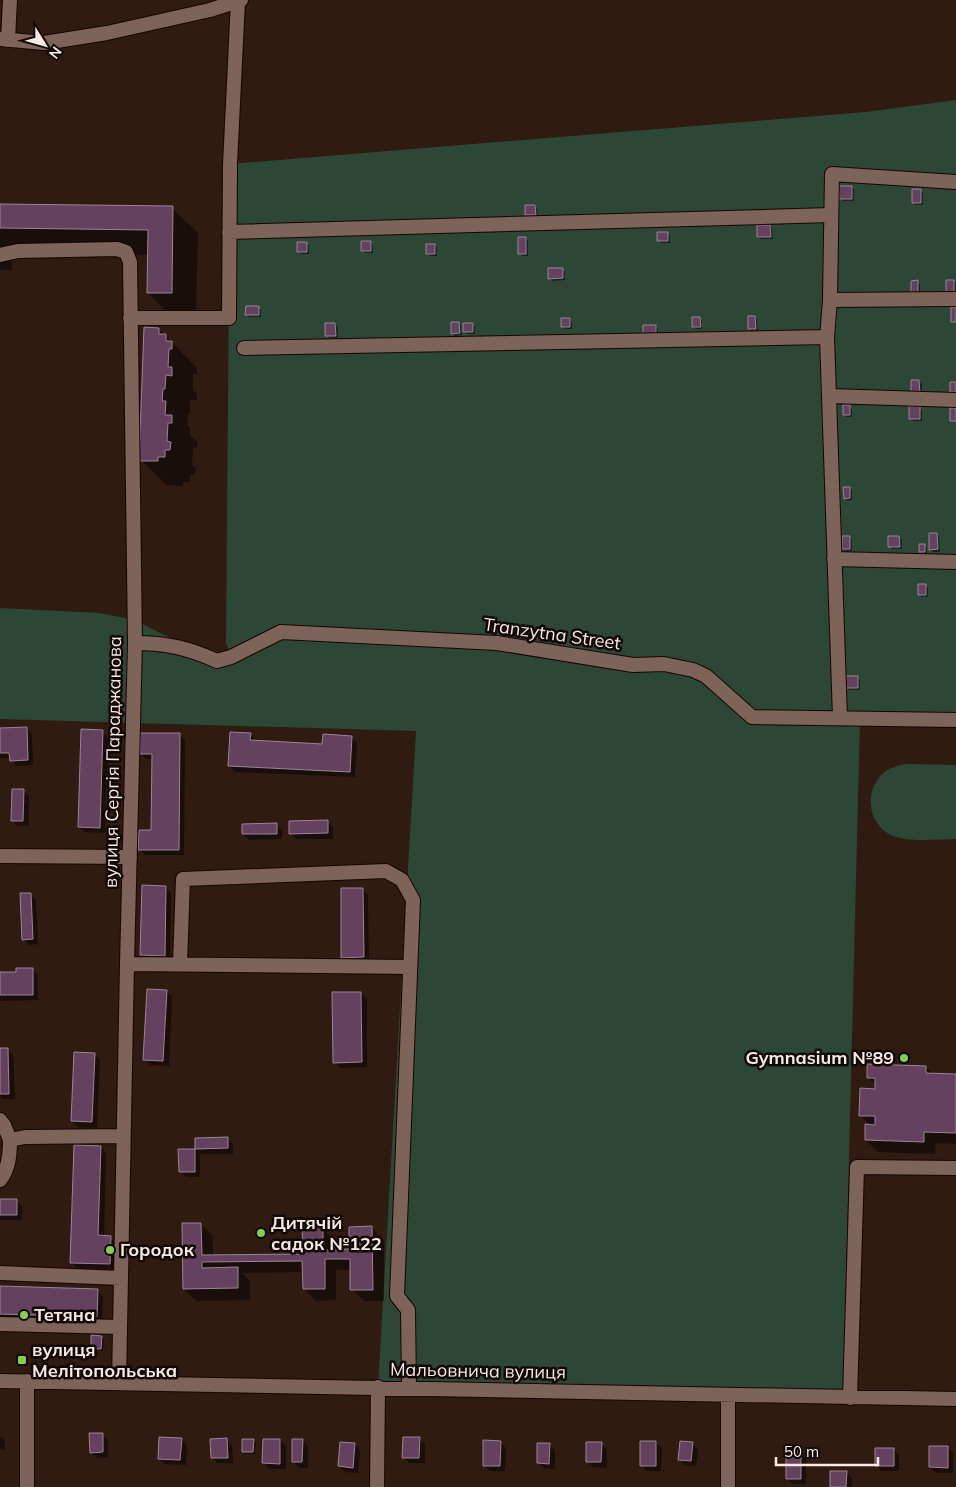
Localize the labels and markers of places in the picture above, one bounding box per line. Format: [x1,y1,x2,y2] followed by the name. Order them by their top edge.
[745,1046,894,1069] place label: Gymnasium №89
[898,1052,910,1064] marker: Gymnasium №89
[271,1211,382,1255] place label: Дитячій садок №122
[255,1227,267,1239] marker: Дитячій садок №122
[120,1238,195,1261] place label: Городок
[104,1244,116,1256] marker: Городок
[34,1303,95,1326] place label: Тетяна
[18,1309,30,1321] marker: Тетяна
[32,1338,177,1382] place label: вулиця Мелітопольська
[16,1354,28,1366] marker: вулиця Мелітопольська

